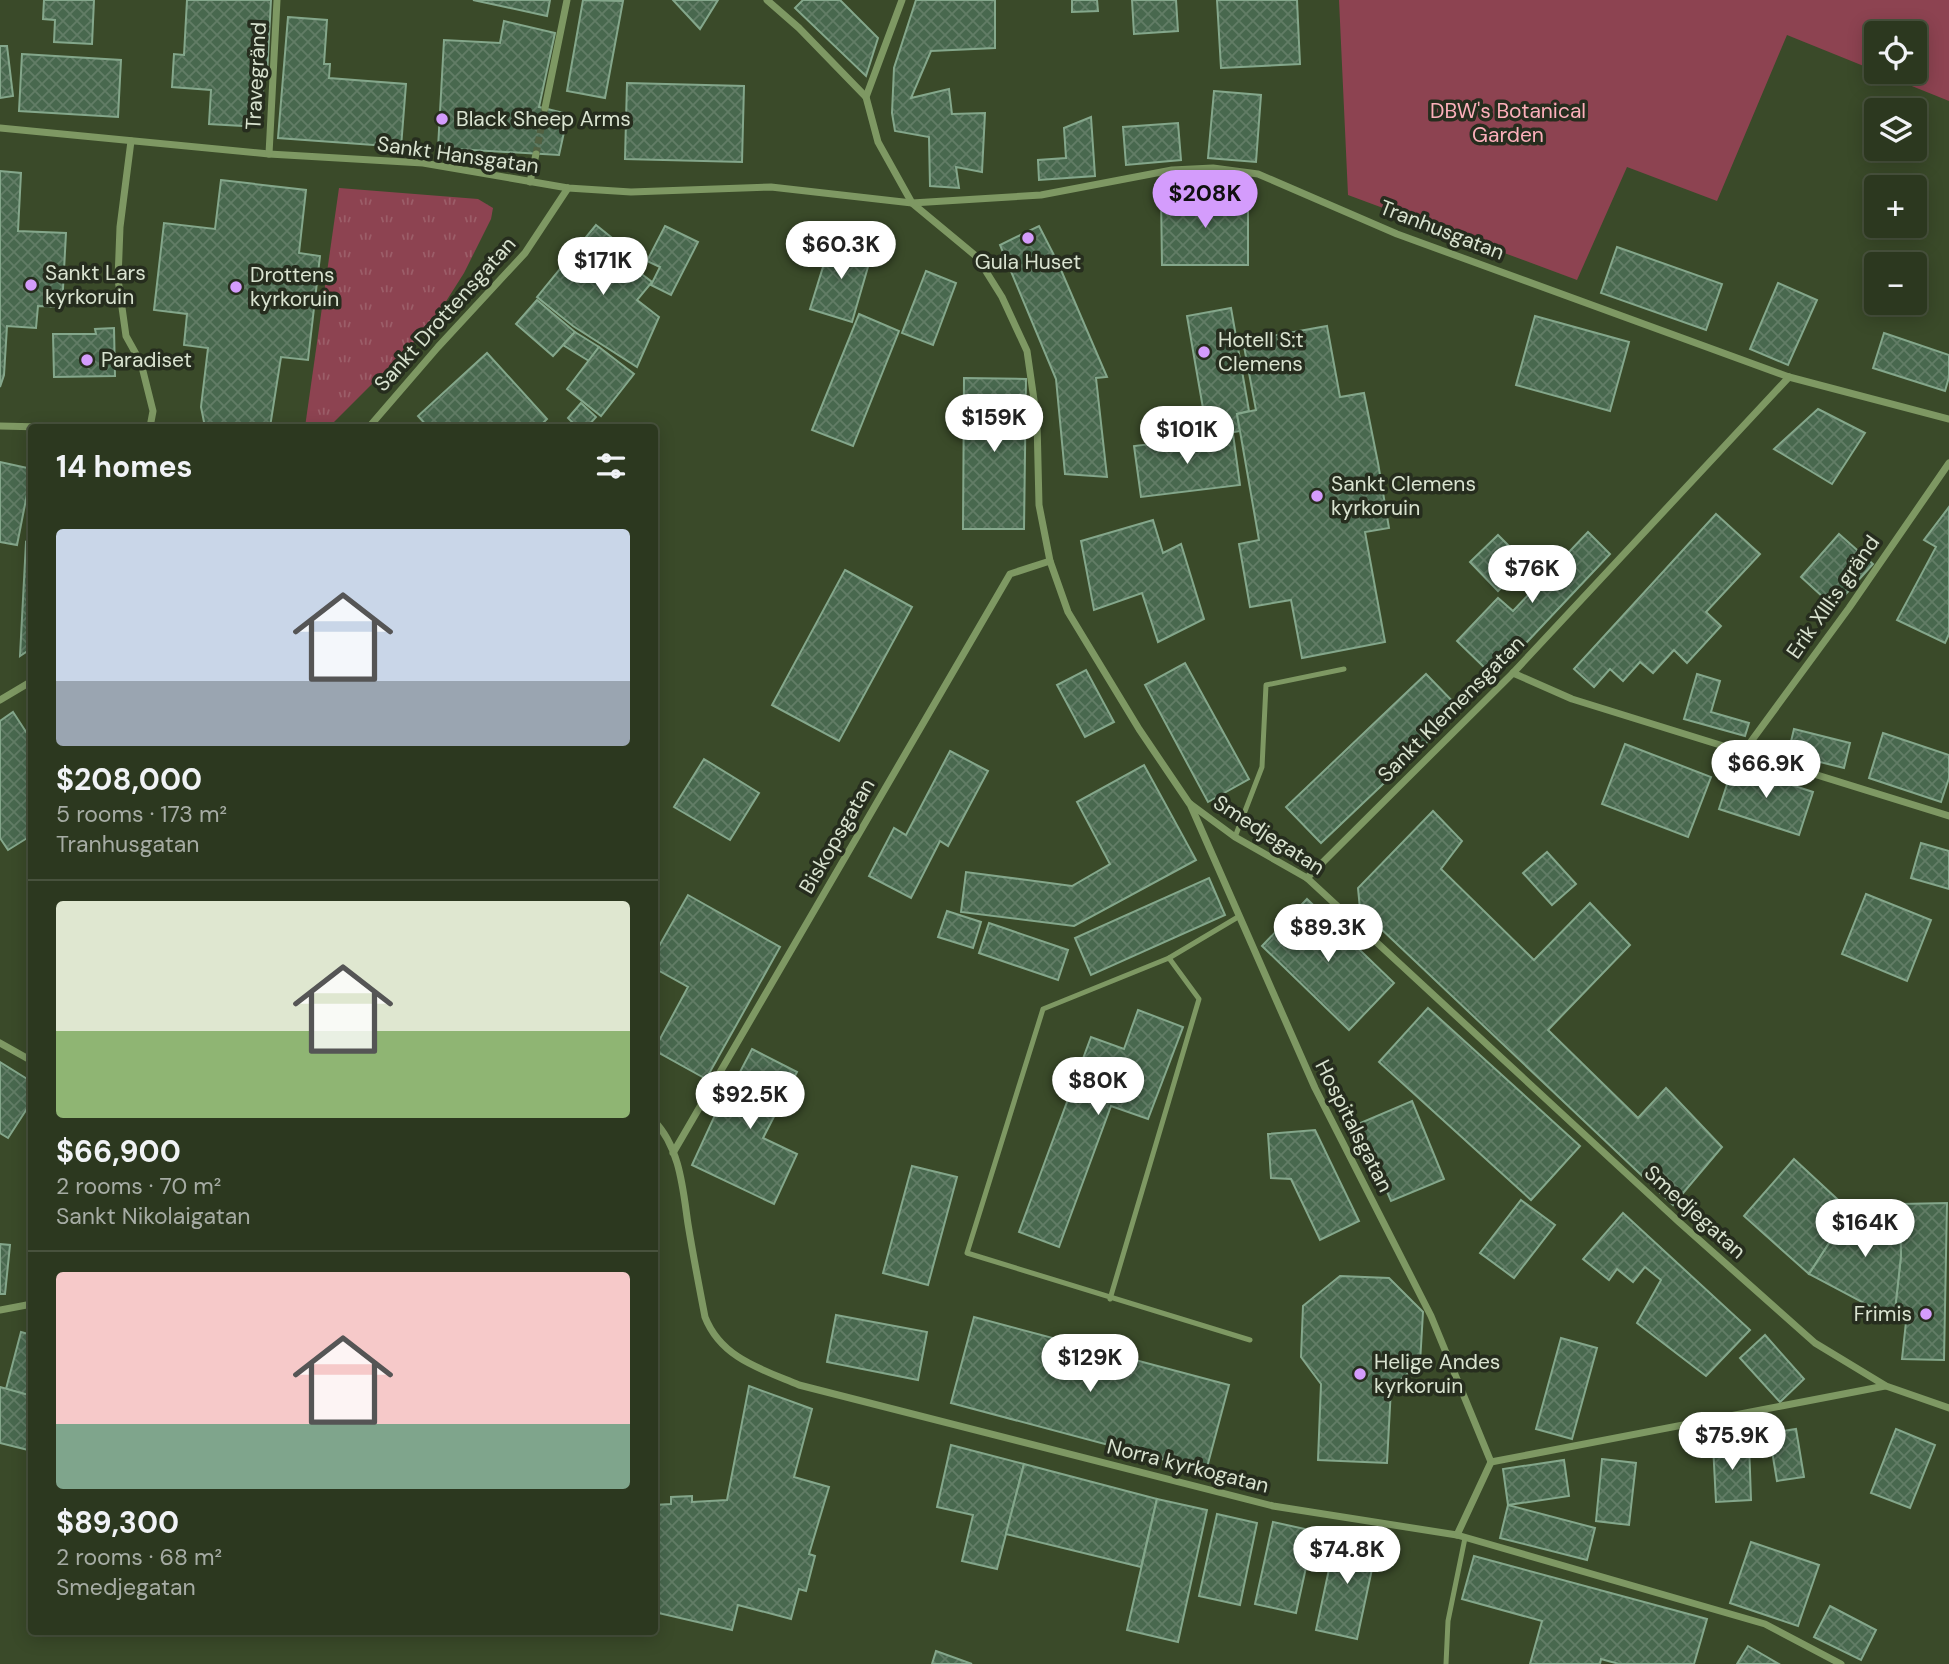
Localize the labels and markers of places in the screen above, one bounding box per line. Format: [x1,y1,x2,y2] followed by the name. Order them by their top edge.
[456,105,631,133] place label: Black Sheep Arms
[434,111,450,127] marker: Black Sheep Arms
[1156,170,1254,230] pin: $208K
[784,222,898,281] pin: $60.3K
[1020,230,1036,246] marker: Gula Huset
[554,238,652,297] pin: $171K
[975,248,1081,276] place label: Gula Huset
[45,259,146,311] place label: Sankt Lars kyrkoruin
[250,261,339,313] place label: Drottens kyrkoruin
[23,277,39,293] marker: Sankt Lars kyrkoruin
[228,279,244,295] marker: Drottens kyrkoruin
[1218,326,1304,378] place label: Hotell S:t Clemens
[1196,344,1212,360] marker: Hotell S:t Clemens
[101,346,192,374] place label: Paradiset
[79,352,95,368] marker: Paradiset
[945,394,1043,454] pin: $159K
[1138,406,1236,466] pin: $101K
[1331,470,1476,522] place label: Sankt Clemens kyrkoruin
[1309,488,1325,504] marker: Sankt Clemens kyrkoruin
[1491,546,1573,605] pin: $76K
[1709,740,1823,800] pin: $66.9K
[1271,904,1385,964] pin: $89.3K
[1057,1058,1139,1117] pin: $80K
[693,1072,807,1131] pin: $92.5K
[1816,1200,1914,1259] pin: $164K
[1854,1300,1912,1328] place label: Frimis
[1918,1306,1934,1322] marker: Frimis
[1041,1334,1139,1394] pin: $129K
[1374,1348,1500,1400] place label: Helige Andes kyrkoruin
[1352,1366,1368,1382] marker: Helige Andes kyrkoruin
[1675,1412,1789,1472] pin: $75.9K
[1290,1526,1404,1586] pin: $74.8K

